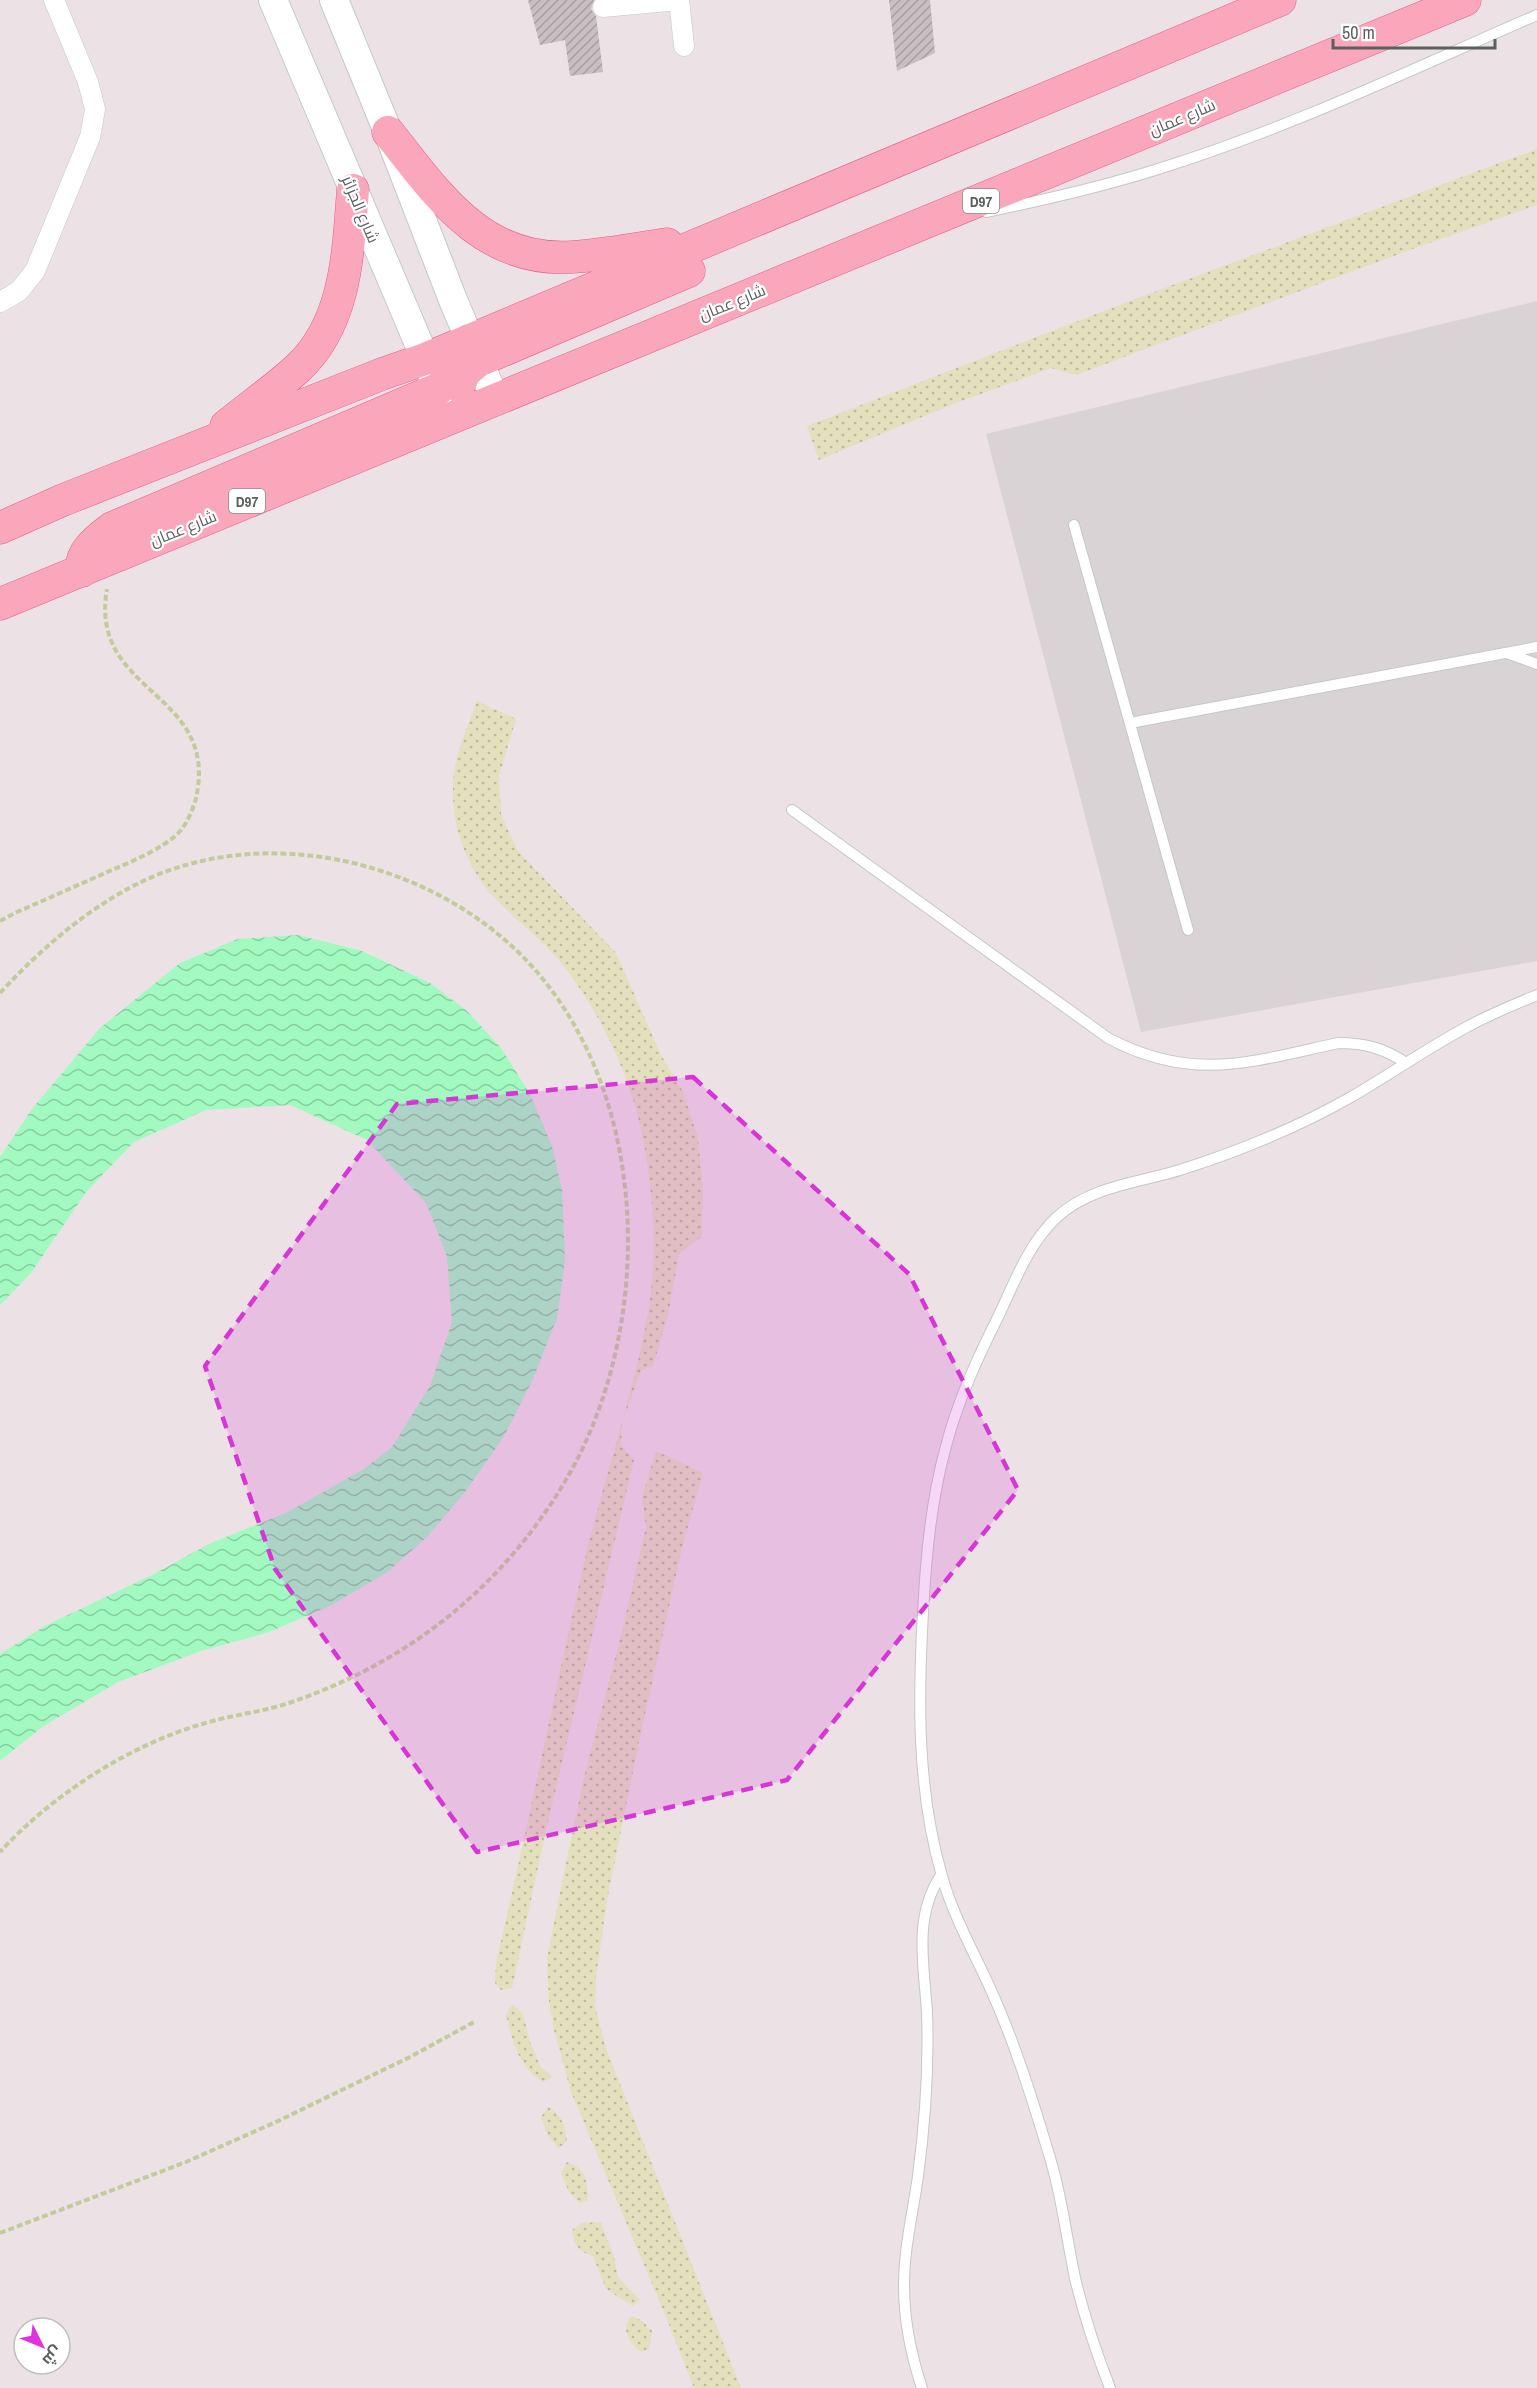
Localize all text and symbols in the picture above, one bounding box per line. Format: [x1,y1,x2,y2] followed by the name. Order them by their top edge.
[1333,12,1495,50] scale bar
[1342,20,1375,45] text: 50 m
[1145,93,1219,142] street label: شارع عمان
[336,171,385,246] street label: شارع الجزائر
[963,189,999,213] road number: D97
[695,279,769,326] street label: شارع عمان
[229,489,265,513] road number: D97
[146,505,220,552] street label: شارع عمان
[12,2316,72,2376] north arrow
[38,2341,68,2371] text: ش

